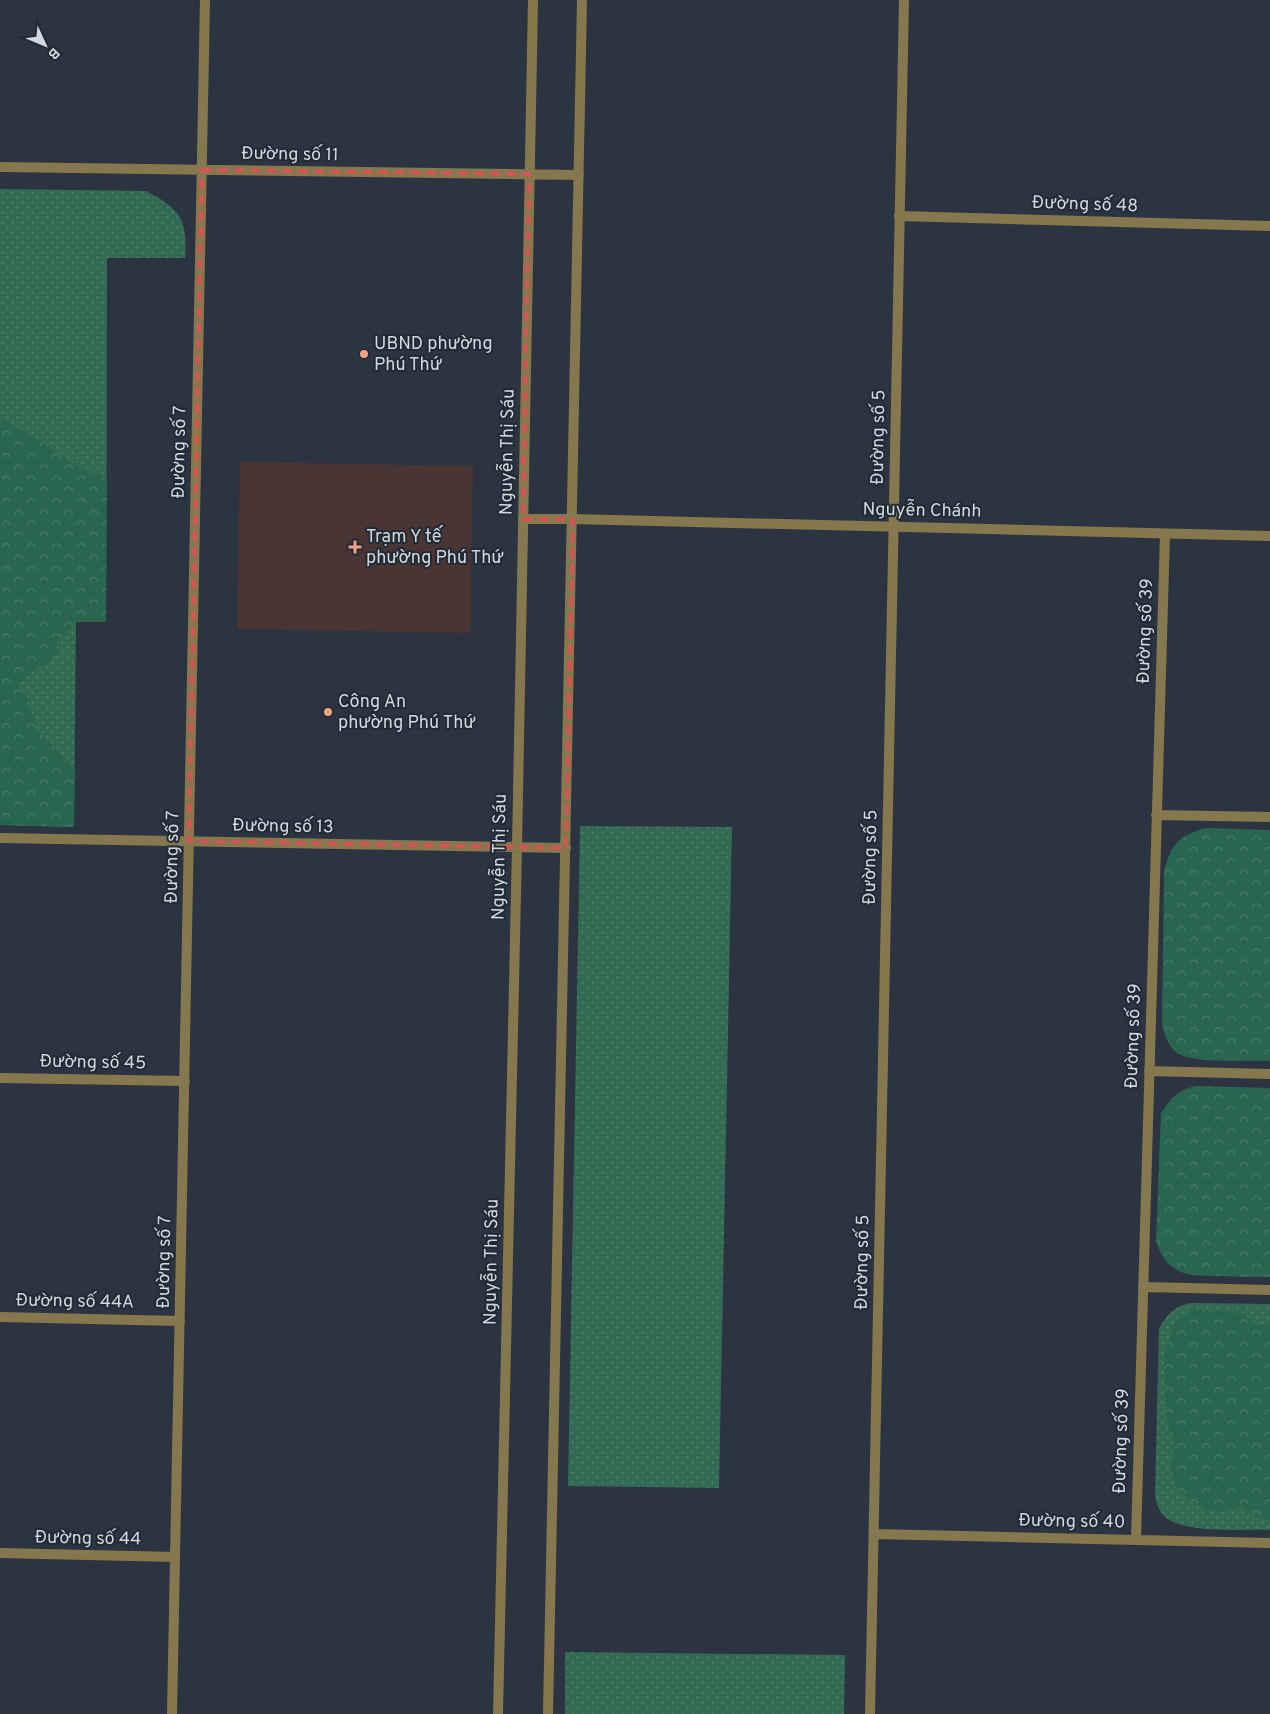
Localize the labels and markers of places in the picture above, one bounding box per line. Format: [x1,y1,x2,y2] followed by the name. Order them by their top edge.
[374,333,493,377] place label: UBND phường Phú Thứ
[358,348,370,360] marker: UBND phường Phú Thứ
[366,525,504,570] place label: Trạm Y tế phường Phú Thứ
[348,540,362,554] marker: Trạm Y tế phường Phú Thứ
[338,691,476,735] place label: Công An phường Phú Thứ
[322,706,334,718] marker: Công An phường Phú Thứ

